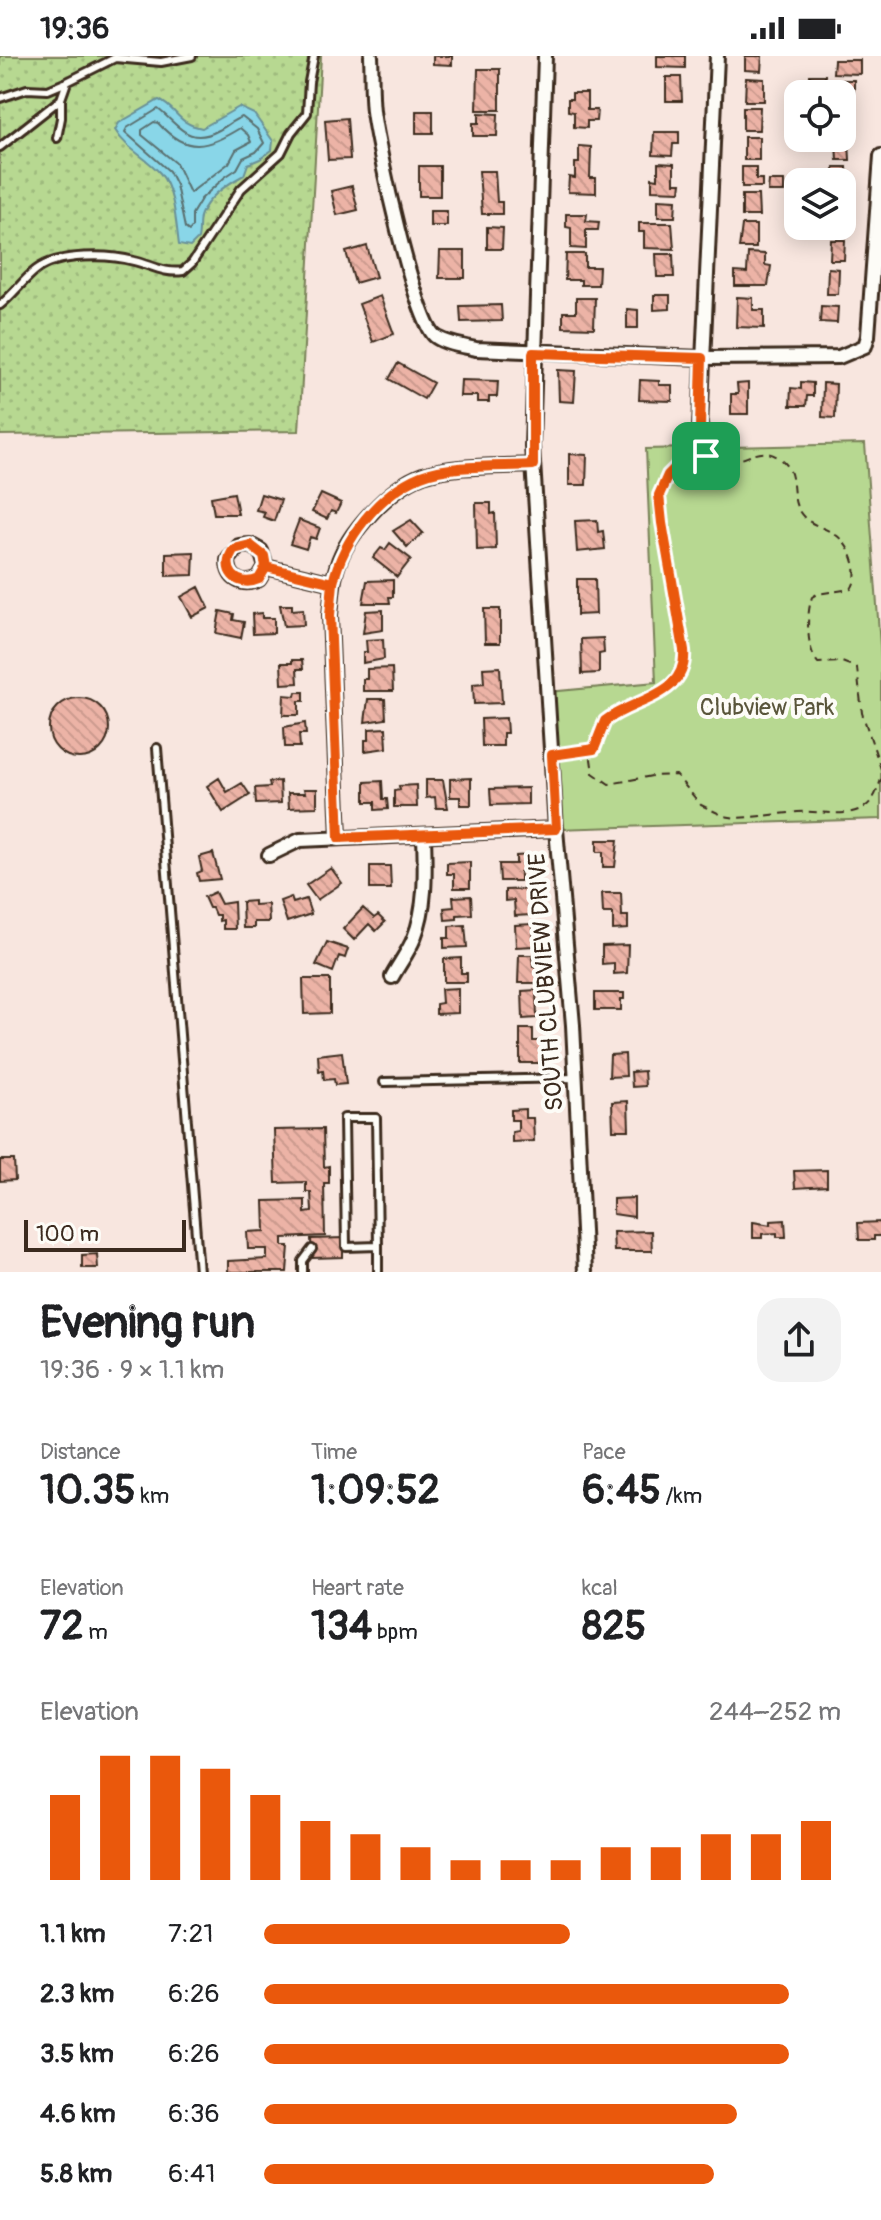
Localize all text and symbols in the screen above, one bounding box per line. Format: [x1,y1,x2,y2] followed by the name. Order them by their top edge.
[40,10,109,47] text: 19:36
[784,80,856,240] map controls
[784,80,856,152] button: locate
[784,168,856,240] button: layers
[672,422,740,490] pin
[684,434,728,478] icon: arrive
[700,693,834,722] park label: Clubview Park
[523,852,569,1112] street label: SOUTH CLUBVIEW DRIVE
[24,1216,186,1252] scale bar
[36,1220,99,1248] text: 100 m
[40,1296,255,1351] text: Evening run
[757,1298,841,1382] button: share
[40,1354,224,1386] text: 19:36 · 9 × 1.1 km
[40,1438,120,1466] text: Distance
[311,1438,357,1466] text: Time
[582,1438,626,1466] text: Pace
[40,1466,136,1515] text: 10.35
[311,1466,440,1515] text: 1:09:52
[582,1466,661,1515] text: 6:45
[136,1482,169,1510] text: km
[661,1482,702,1510] text: /km
[40,1574,124,1602] text: Elevation
[311,1574,404,1602] text: Heart rate
[582,1574,618,1602] text: kcal
[40,1602,84,1651] text: 72
[311,1602,372,1651] text: 134
[582,1602,646,1651] text: 825
[84,1618,108,1646] text: m
[372,1618,418,1646] text: bpm
[40,1696,139,1728] text: Elevation
[709,1696,841,1728] text: 244–252 m
[40,1918,106,1950] text: 1.1 km
[168,1918,213,1950] text: 7:21
[40,1978,114,2010] text: 2.3 km
[168,1978,220,2010] text: 6:26
[40,2038,114,2070] text: 3.5 km
[168,2038,220,2070] text: 6:26
[40,2098,115,2130] text: 4.6 km
[168,2098,220,2130] text: 6:36
[40,2158,112,2190] text: 5.8 km
[168,2158,215,2190] text: 6:41

